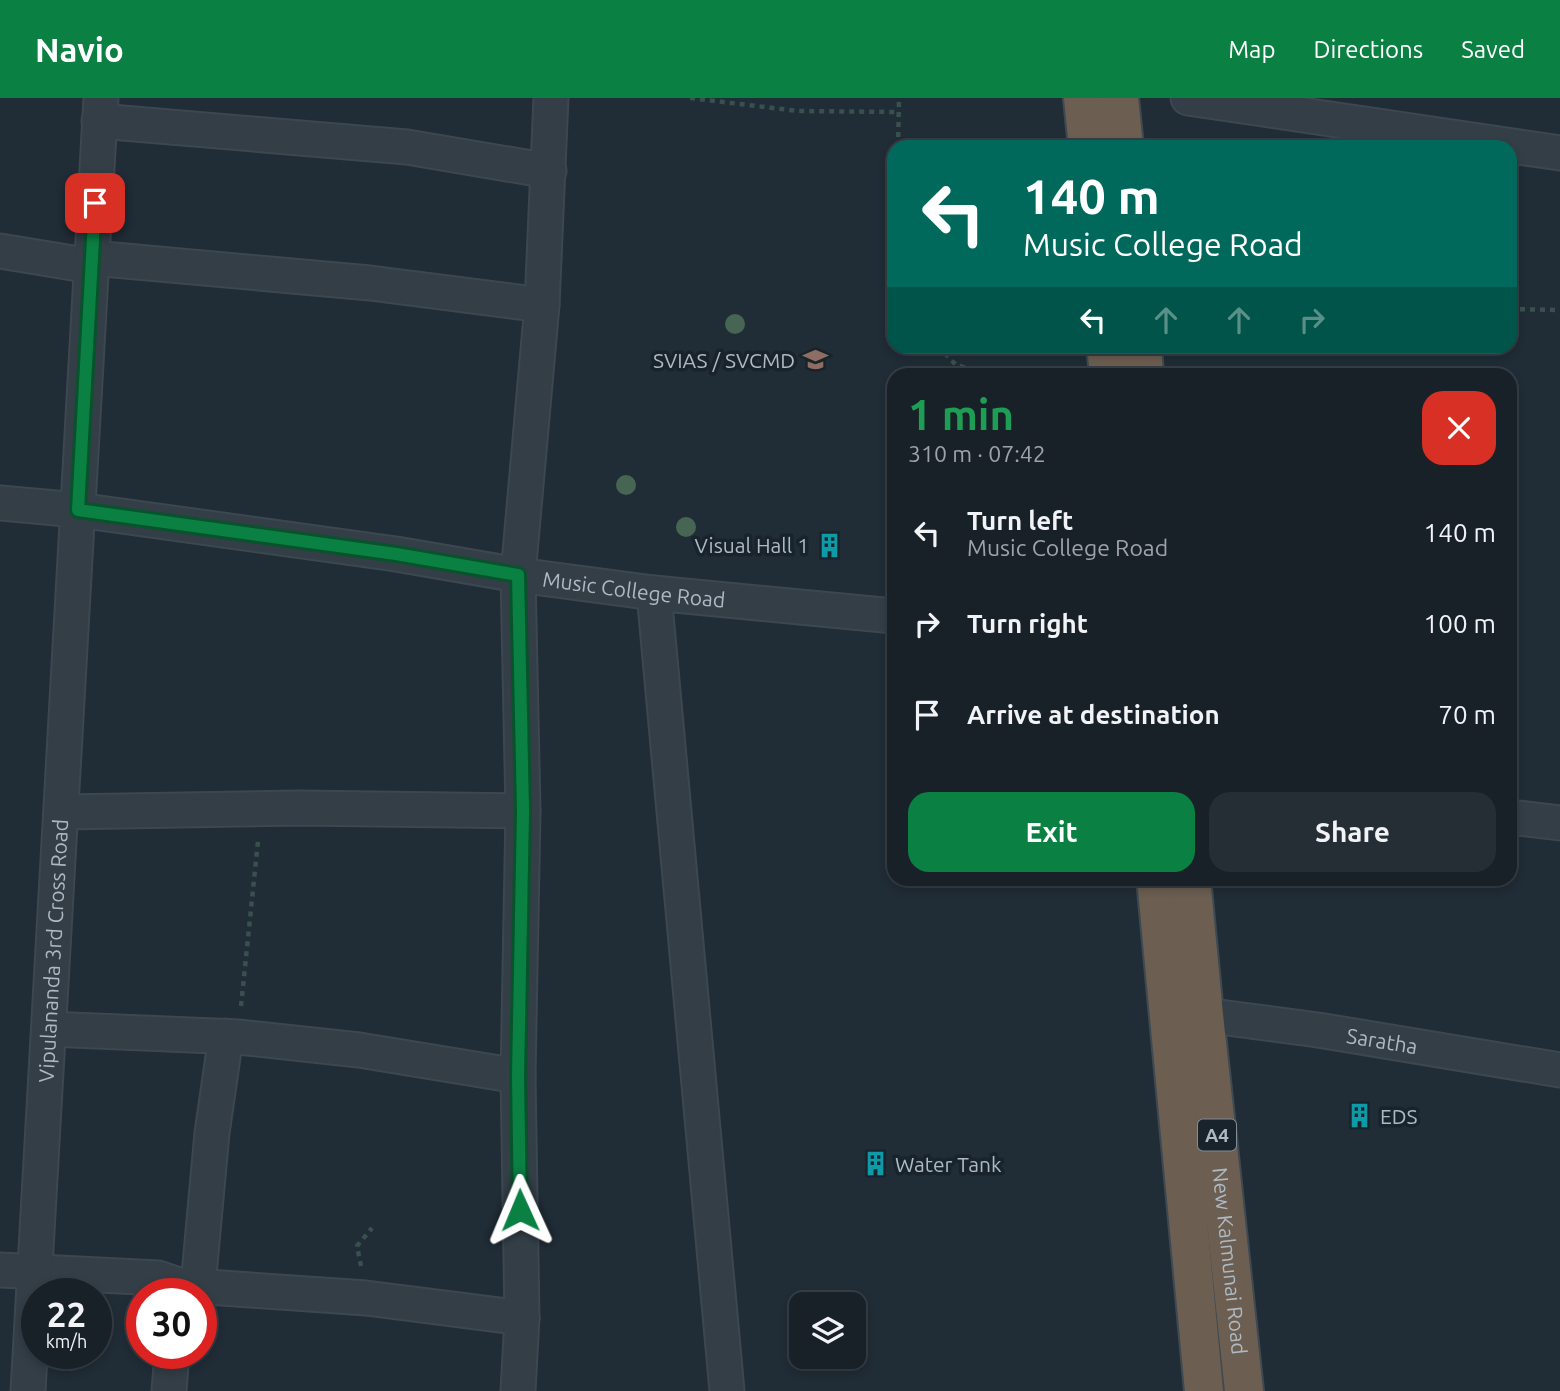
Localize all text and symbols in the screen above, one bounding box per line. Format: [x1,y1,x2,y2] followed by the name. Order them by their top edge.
[35,31,124,68] text: Navio
[1228,36,1275,63] text: Map
[1313,36,1423,63] text: Directions
[1461,36,1525,63] text: Saved
[908,168,999,259] icon: left
[1023,168,1160,223] text: 140 m
[65,173,125,233] pin
[76,184,114,222] icon: arrive
[1023,226,1303,262] text: Music College Road
[1074,301,1112,339] icon: left
[1147,301,1185,339] icon: ahead
[1220,301,1258,339] icon: ahead
[1293,301,1331,339] icon: right
[801,346,829,374] school or university icon: SVIAS / SVCMD
[653,348,795,372] place label: SVIAS / SVCMD
[908,391,1014,438] text: 1 min
[1422,391,1496,465] button: close
[908,441,1046,466] text: 310 m · 07:42
[967,506,1073,535] text: Turn left
[908,514,946,552] icon: left
[1424,518,1496,547] text: 140 m
[815,531,843,559] building icon: Visual Hall 1
[695,533,809,557] place label: Visual Hall 1
[967,535,1168,560] text: Music College Road
[541,566,726,612] street label: Music College Road
[908,605,946,643] icon: right
[967,609,1088,638] text: Turn right
[1424,609,1496,638] text: 100 m
[908,696,946,734] icon: arrive
[967,700,1220,729] text: Arrive at destination
[1438,700,1496,729] text: 70 m
[908,792,1195,872] button: Exit
[1209,792,1496,872] button: Share
[33,818,72,1083] street label: Vipulananda 3rd Cross Road
[1345,1023,1419,1058] street label: Saratha
[1346,1102,1374,1130] building icon: EDS
[1380,1104,1418,1128] place label: EDS
[1198,1119,1236,1150] road number: A4
[861,1150,889,1178] building icon: Water Tank
[895,1152,1002,1176] place label: Water Tank
[1208,1166,1252,1356] street label: New Kalmunai Road
[483,1173,557,1247] position arrow
[126,1278,217,1369] speed limit sign: 30
[789,1292,866,1369] map controls
[789,1292,866,1369] button: layers
[47,1294,86,1334] text: 22
[46,1331,87,1351] text: km/h

